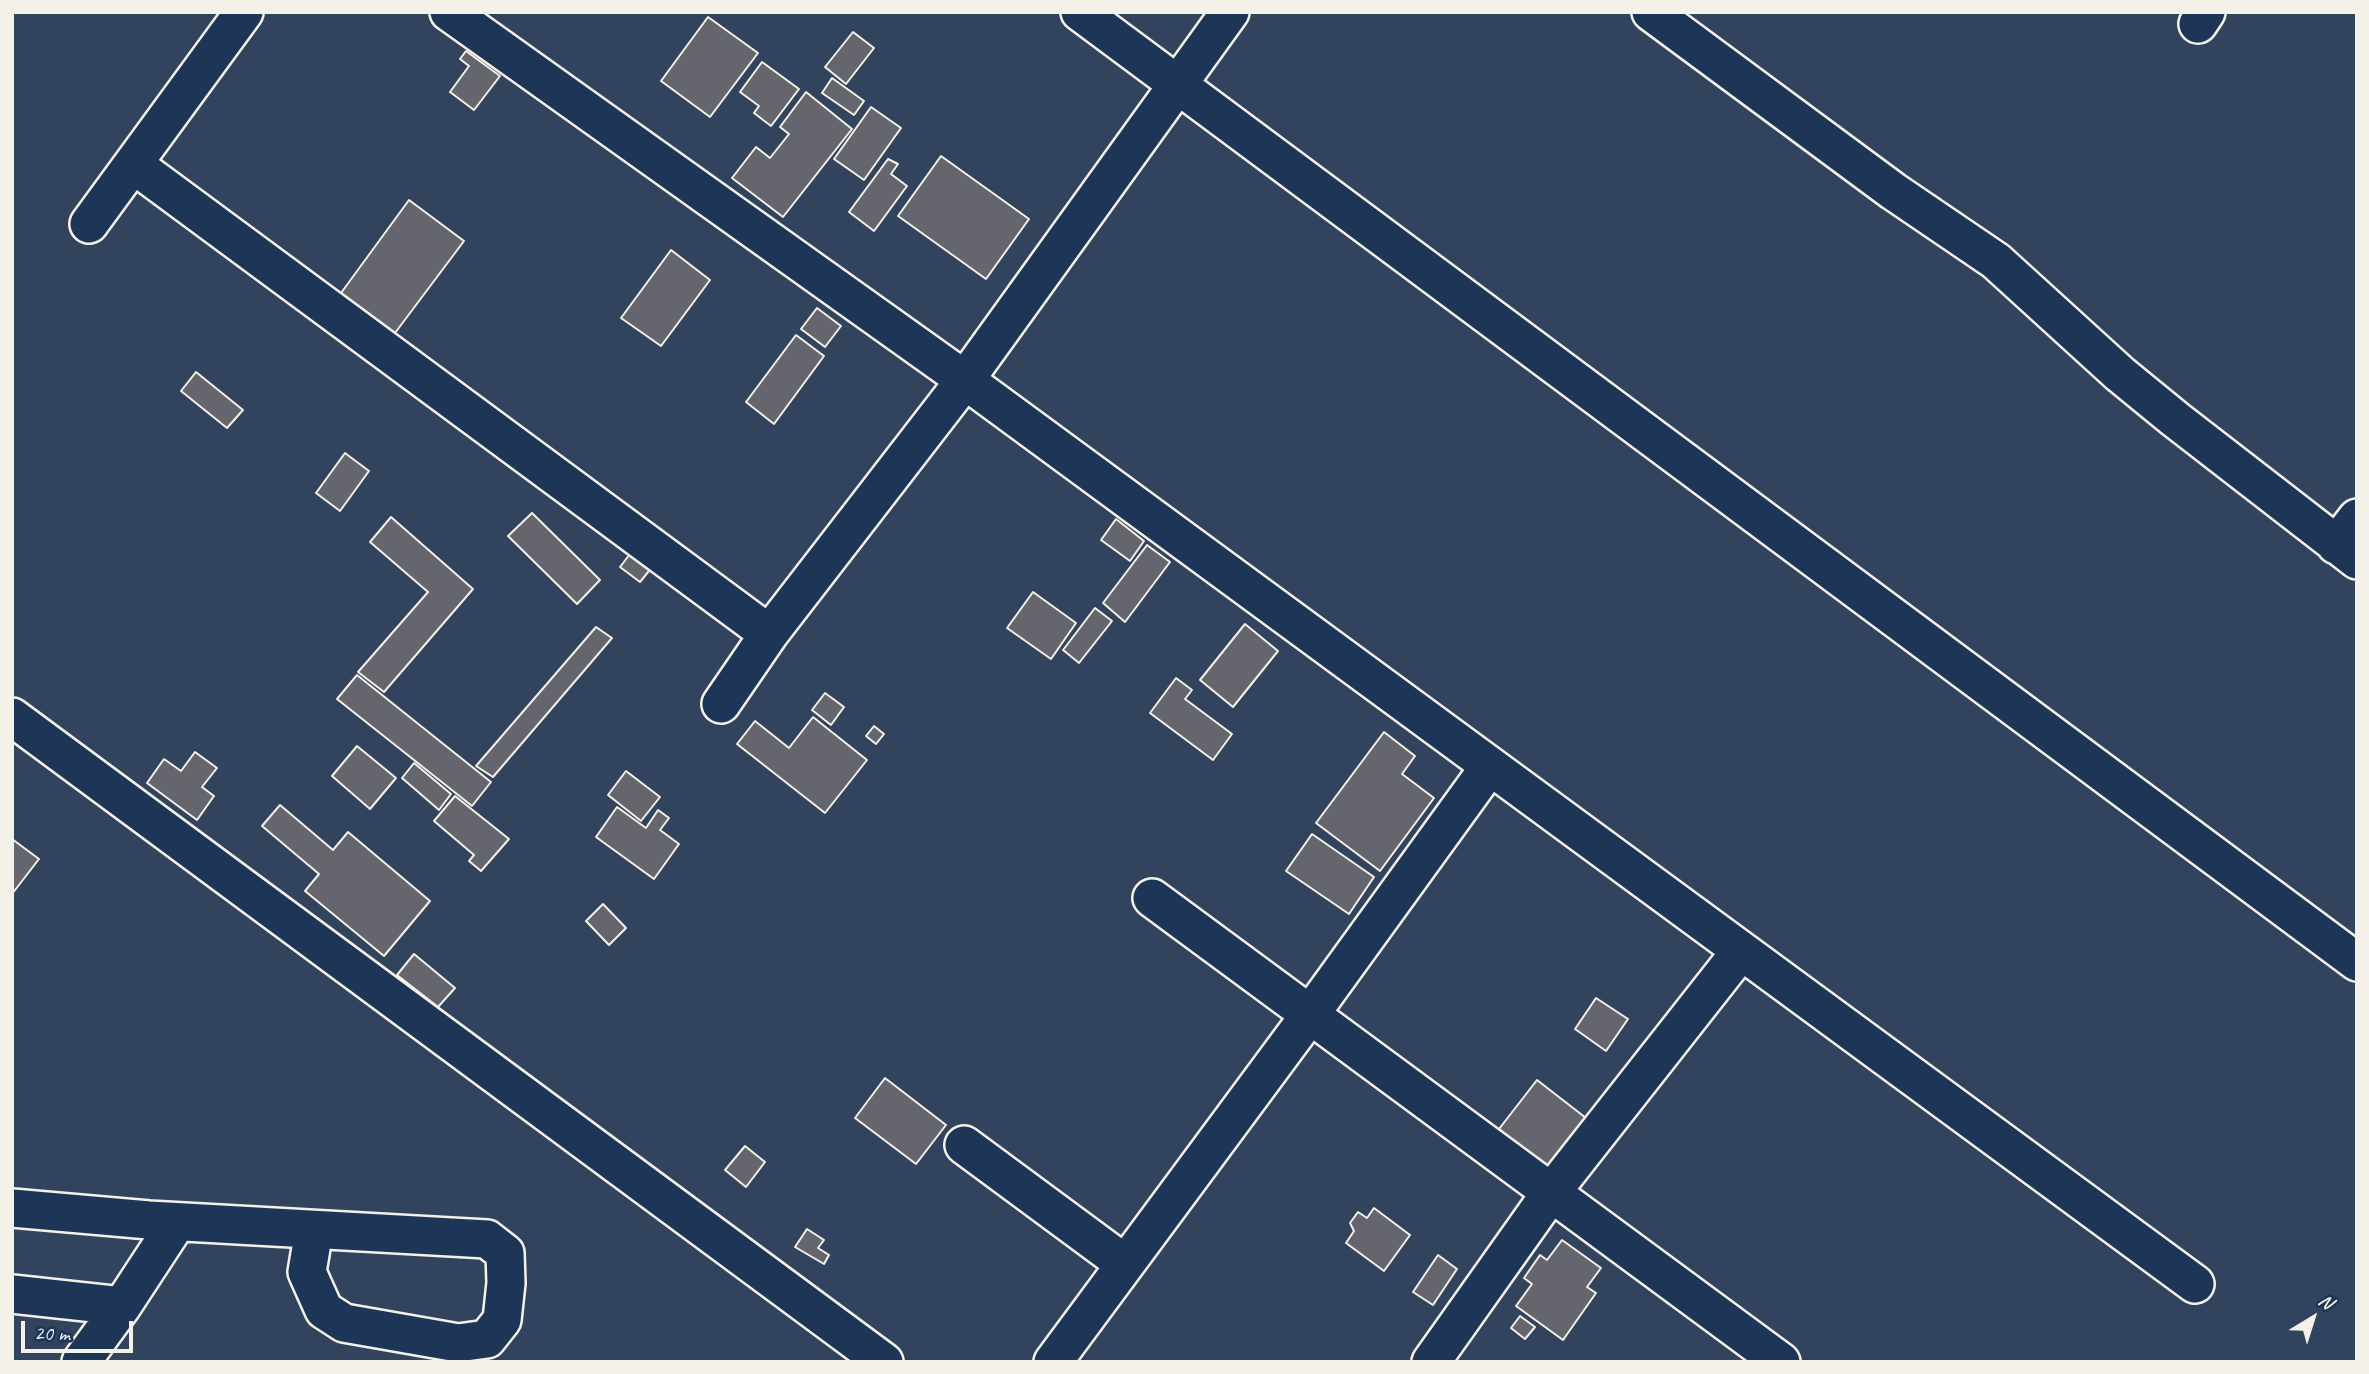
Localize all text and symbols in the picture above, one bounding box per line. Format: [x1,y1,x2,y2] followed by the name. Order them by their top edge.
[2278,1283,2348,1353] north arrow
[2314,1288,2338,1315] text: N
[24,1308,136,1352] scale bar
[34,1320,70,1346] text: 20 m

